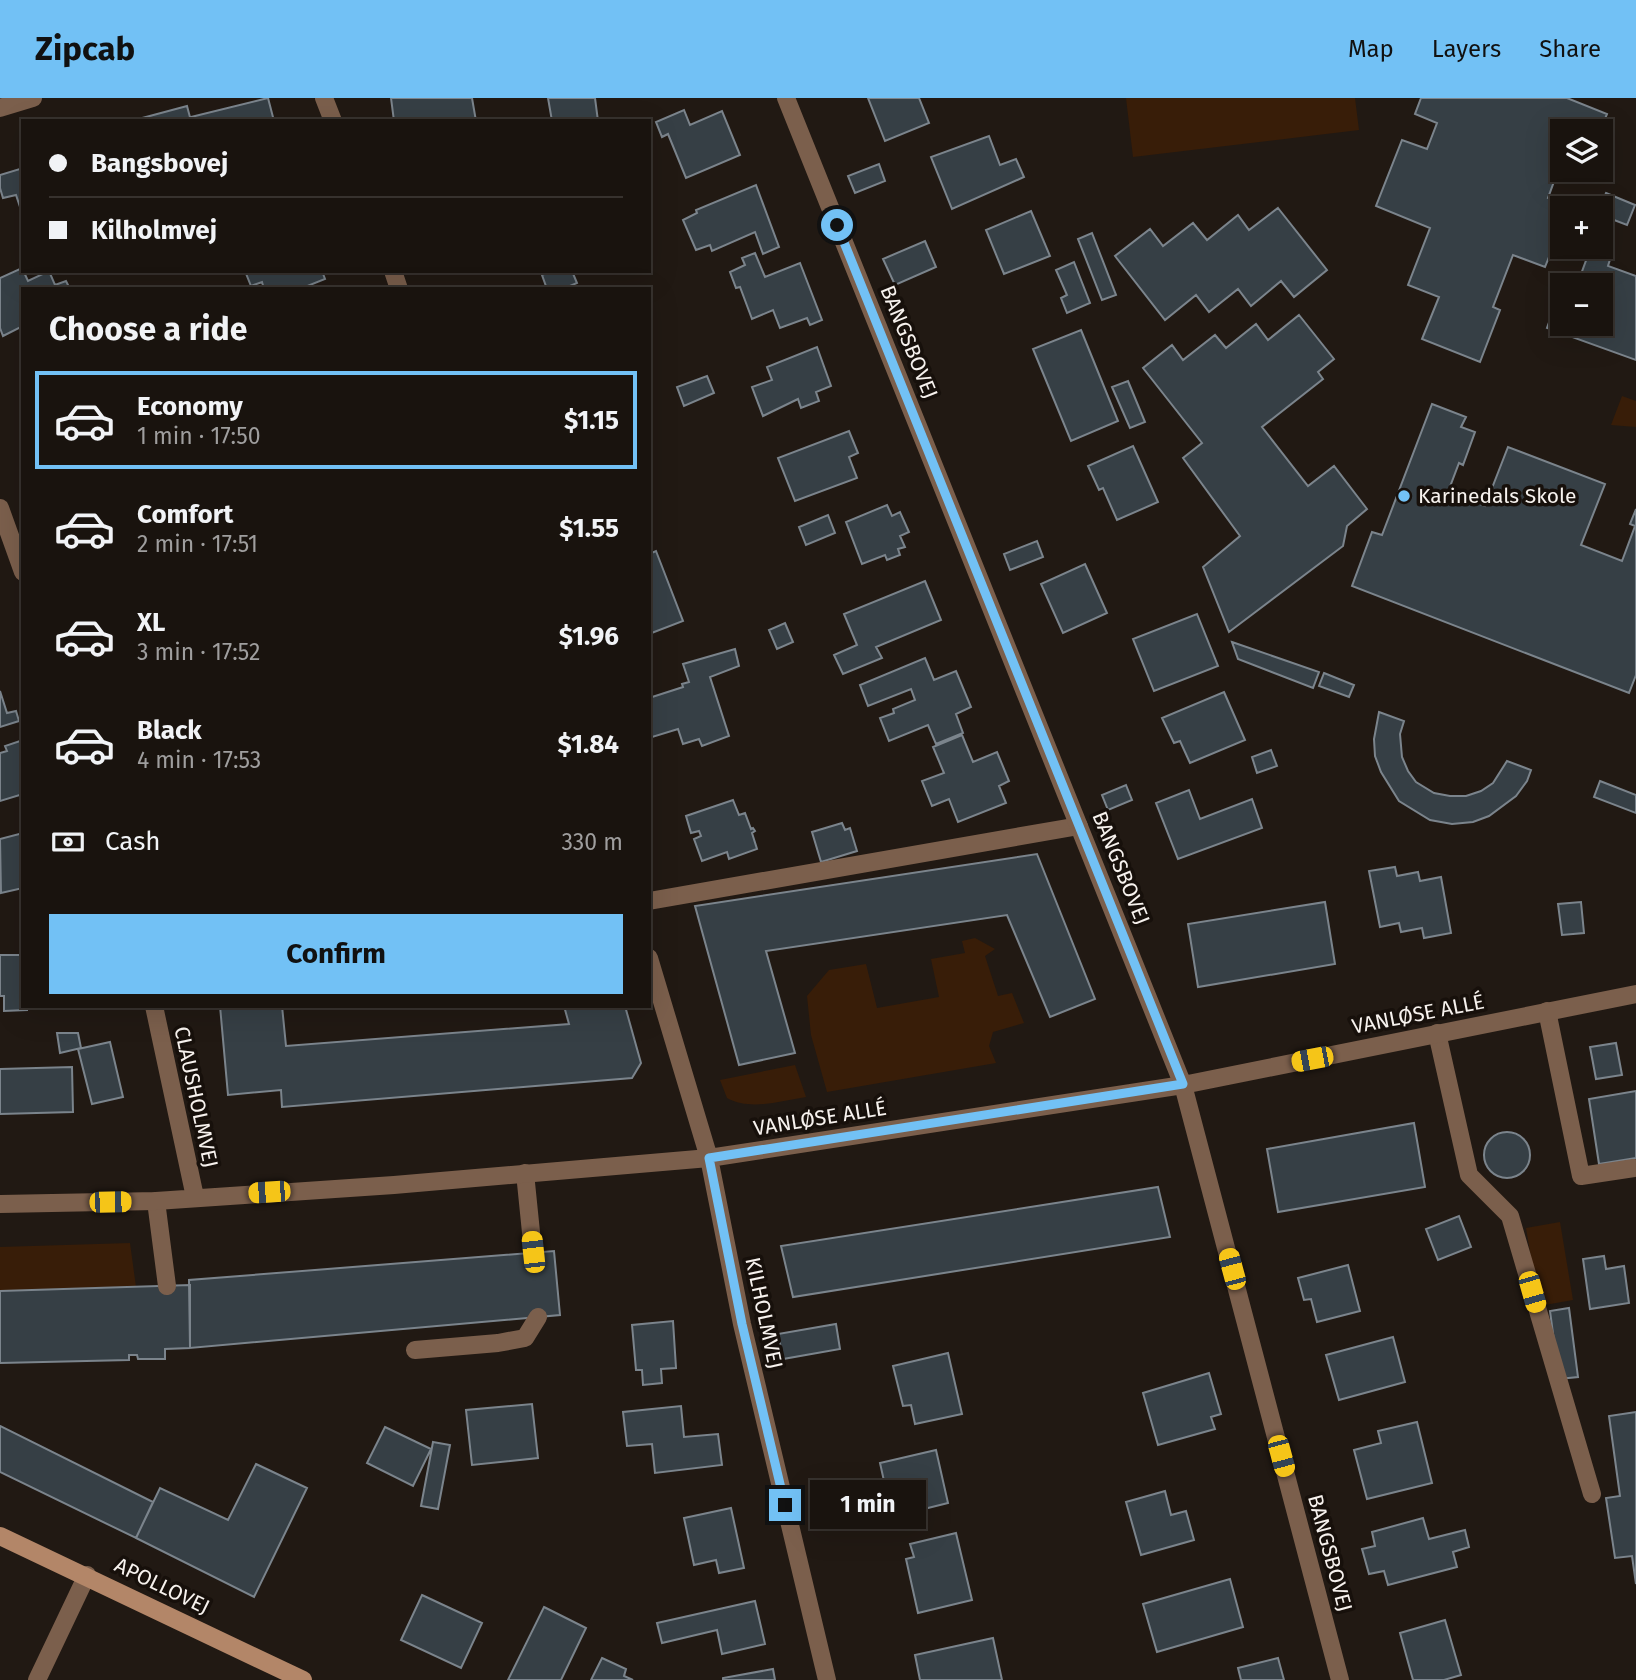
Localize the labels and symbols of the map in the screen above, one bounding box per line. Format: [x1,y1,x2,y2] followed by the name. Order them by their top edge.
[821,209,853,241] route start
[874,281,944,403] street label: BANGSBOVEJ
[1418,483,1577,509] place label: Karinedals Skole
[1396,488,1412,504] marker: Karinedals Skole
[1086,807,1156,929] street label: BANGSBOVEJ
[1350,988,1486,1040] street label: VANLØSE ALLÉ
[168,1024,224,1170] street label: CLAUSHOLMVEJ
[1290,1045,1335,1073] car
[752,1095,888,1141] street label: VANLØSE ALLÉ
[248,1180,291,1204] car
[89,1191,132,1213] car
[521,1230,546,1274] car
[1217,1246,1248,1292] car
[739,1255,789,1371] street label: KILHOLMVEJ
[1517,1269,1548,1315] car
[1266,1433,1297,1479] car
[810,1480,925,1530] callout: 1 min
[769,1489,801,1521] route end
[1302,1492,1358,1614] street label: BANGSBOVEJ
[110,1552,214,1620] street label: APOLLOVEJ

